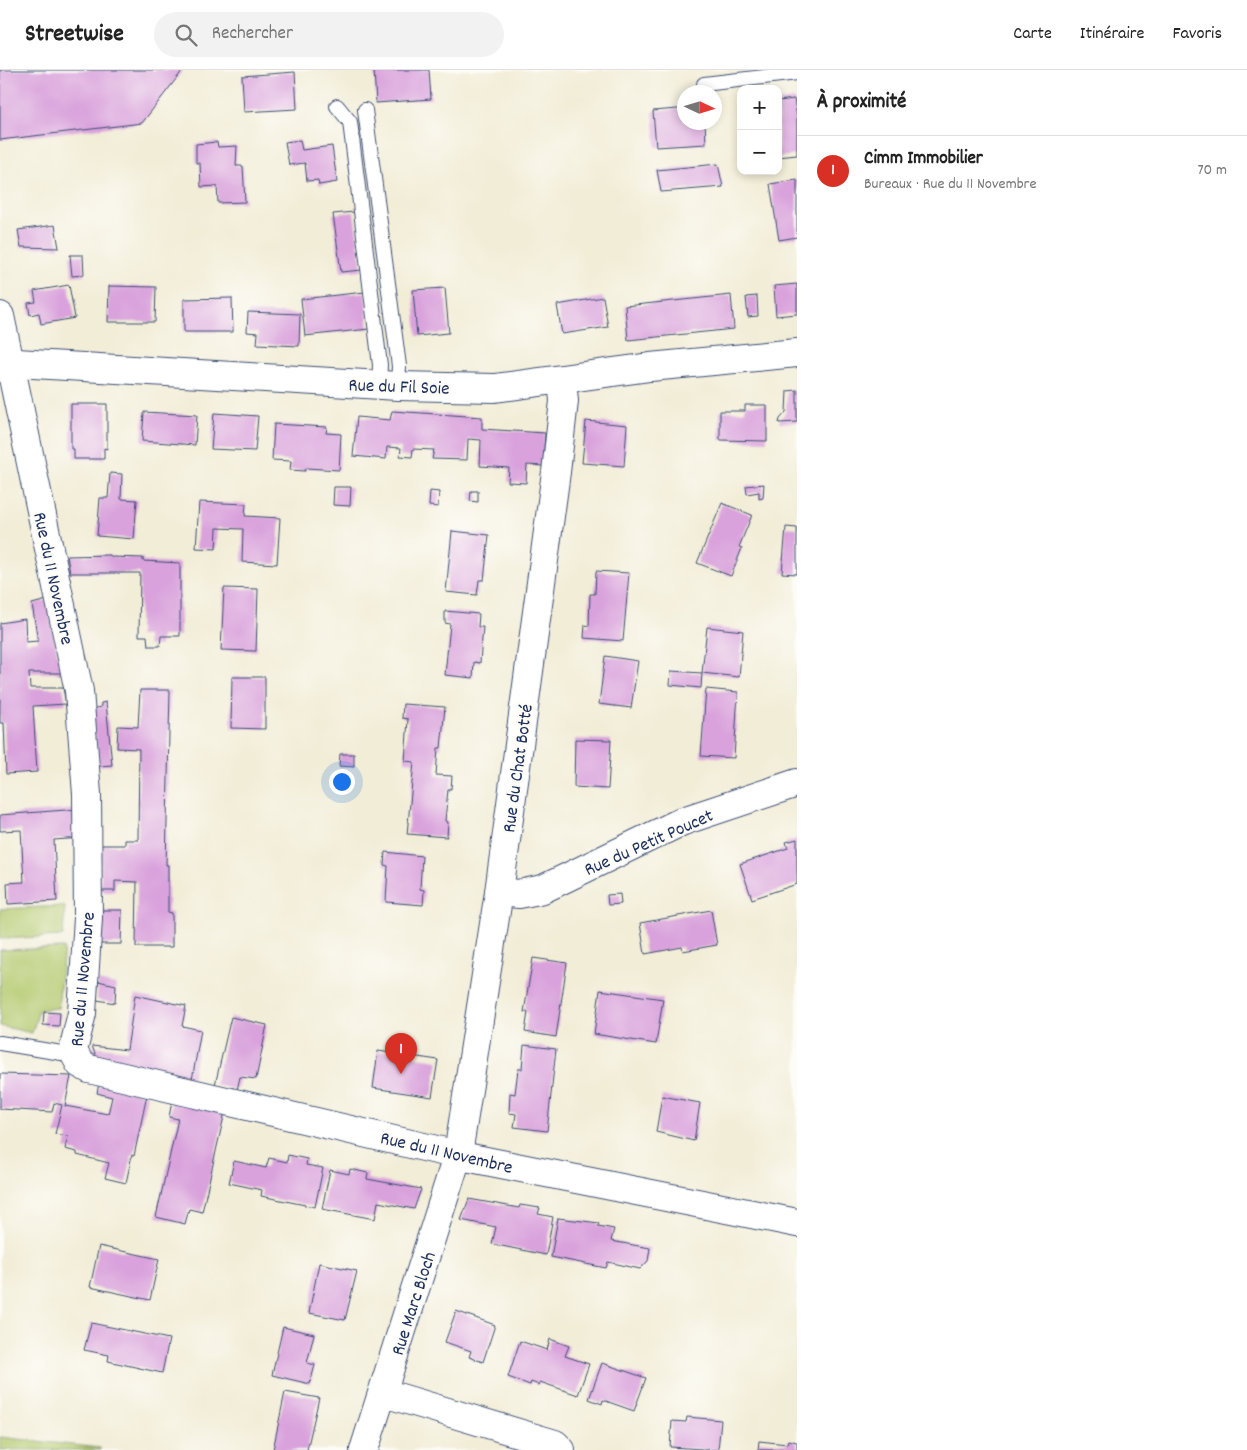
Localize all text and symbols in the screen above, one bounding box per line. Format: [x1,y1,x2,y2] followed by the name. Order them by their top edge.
[154,12,504,57] search box
[25,18,124,52] text: Streetwise
[172,21,200,49] icon: search
[212,21,293,48] text: Rechercher
[1013,22,1052,47] text: Carte
[1080,22,1144,47] text: Itinéraire
[1172,22,1222,47] text: Favoris
[677,85,722,130] north arrow
[737,85,782,175] map controls
[737,85,782,130] button: +
[817,88,906,118] text: À proximité
[737,130,782,175] button: −
[864,146,983,173] text: Cimm Immobilier
[831,159,835,182] text: 1
[1197,159,1227,182] text: 70 m
[864,173,1037,196] text: Bureaux · Rue du 11 Novembre
[348,373,450,404] street label: Rue du Fil Soie
[24,510,79,648] street label: Rue du 11 Novembre
[497,702,542,835] street label: Rue du Chat Botté
[329,769,355,795] your location
[581,804,718,885] street label: Rue du Petit Poucet
[65,911,104,1048] street label: Rue du 11 Novembre
[385,1033,417,1074] pin: 1
[377,1126,515,1183] street label: Rue du 11 Novembre
[386,1249,445,1359] street label: Rue Marc Bloch

